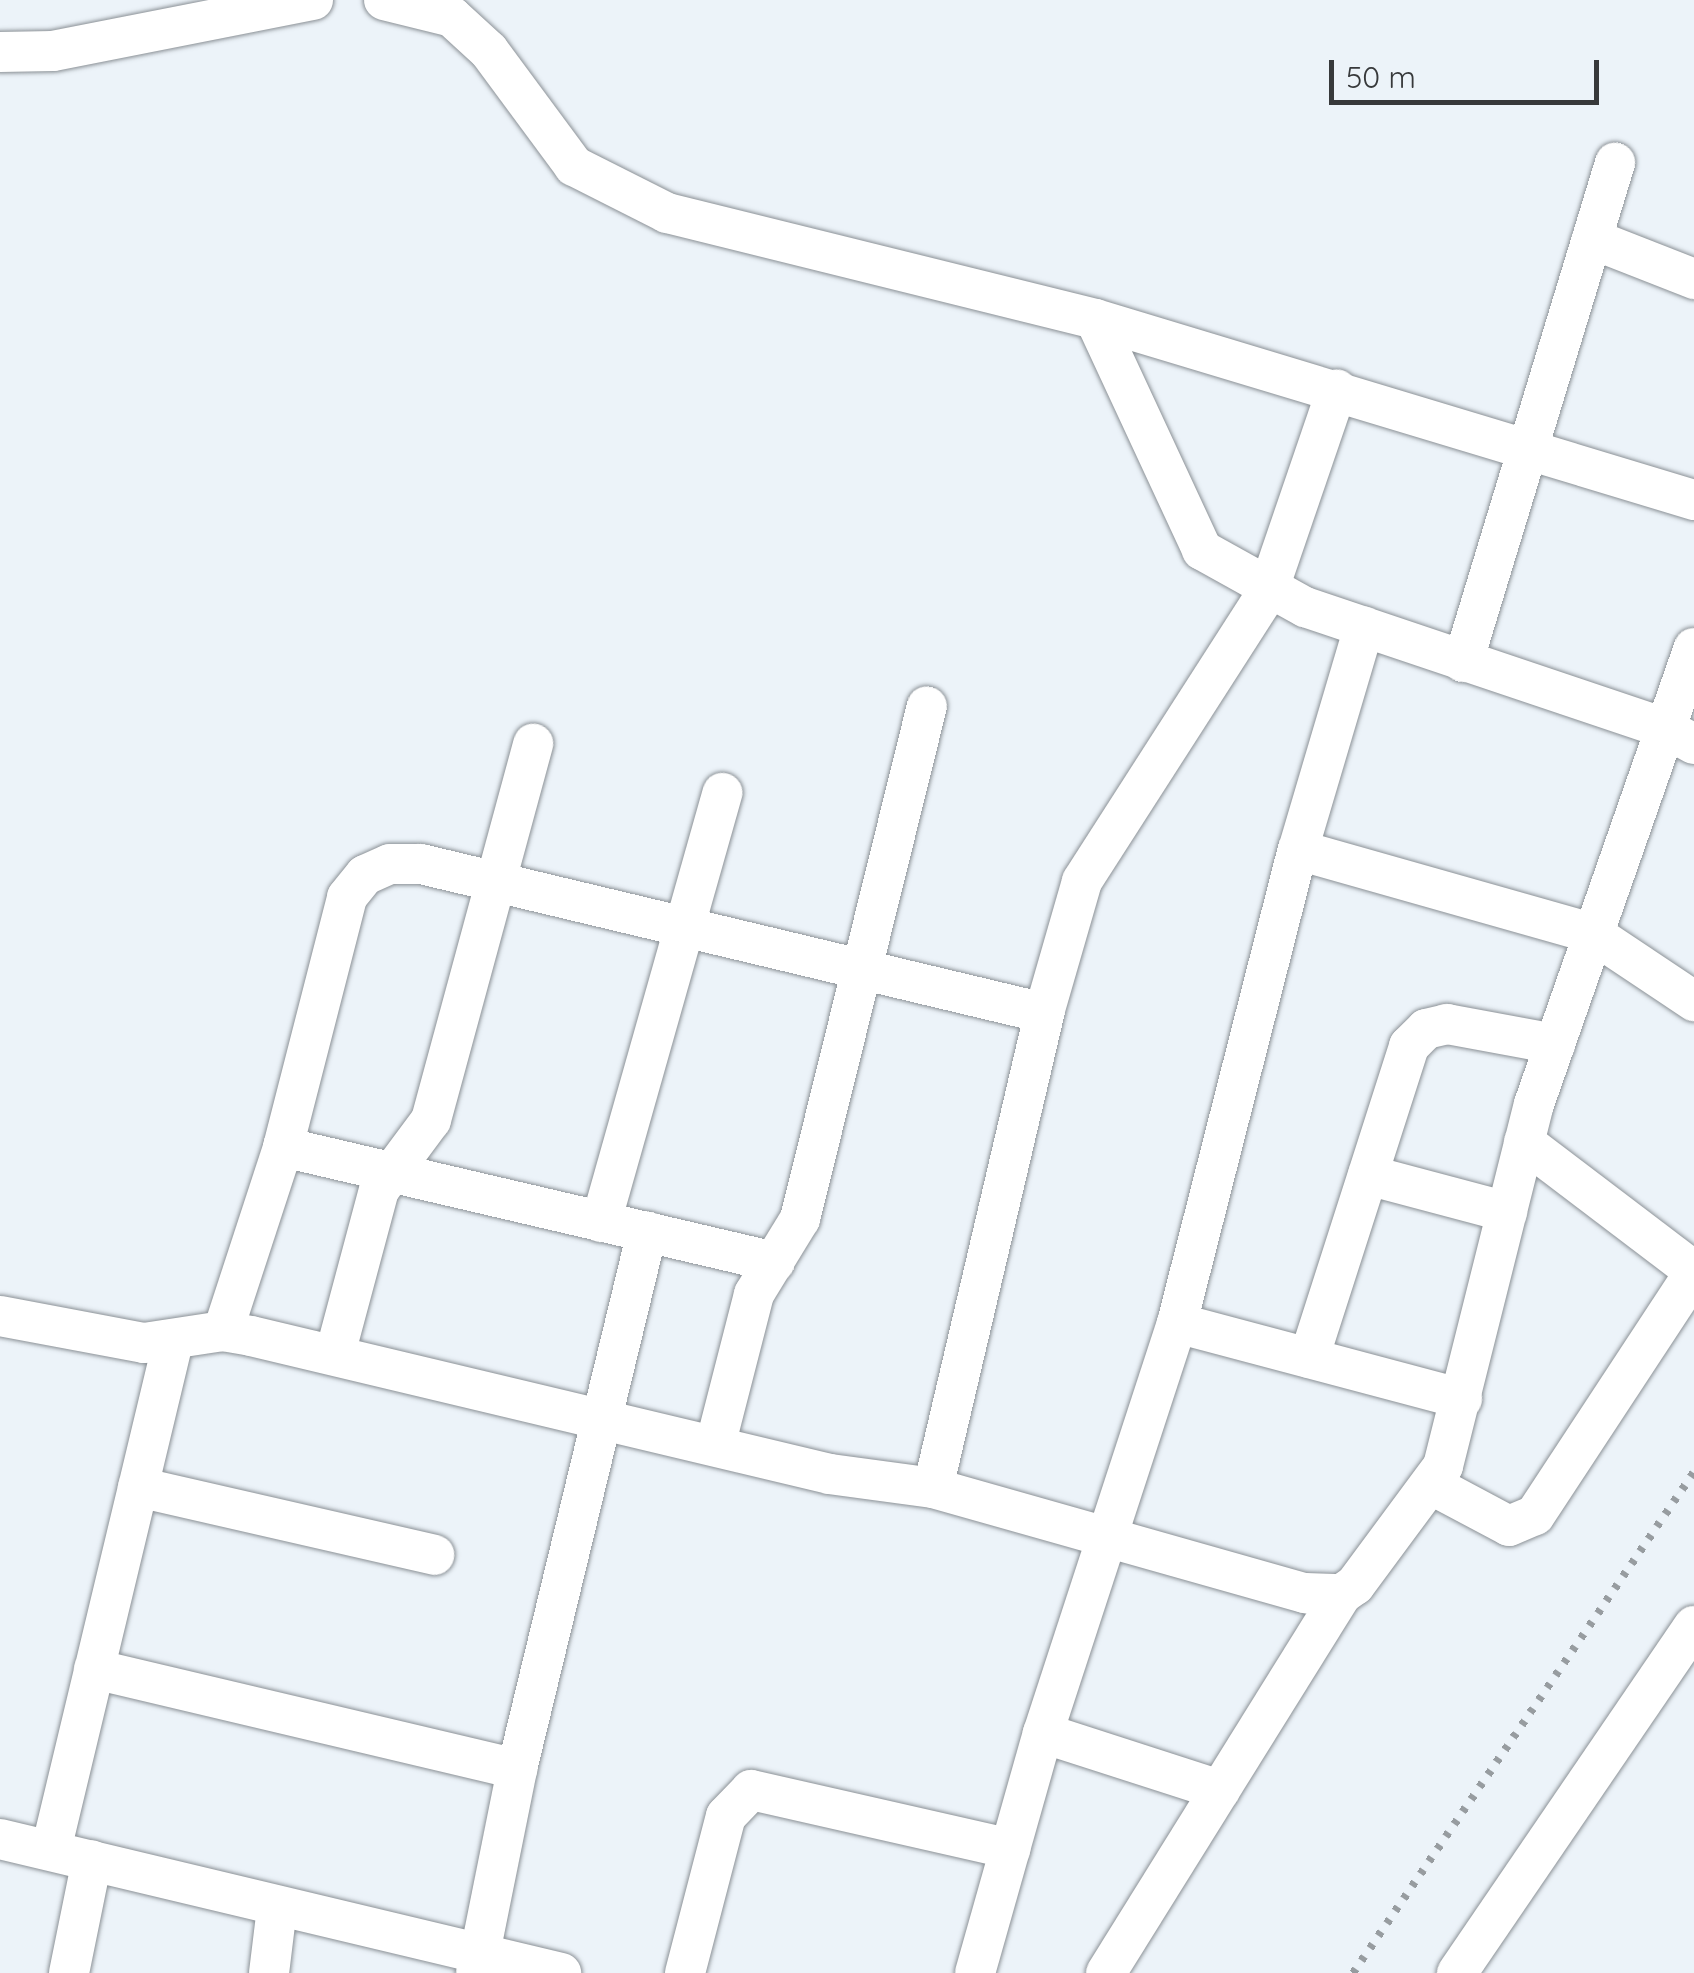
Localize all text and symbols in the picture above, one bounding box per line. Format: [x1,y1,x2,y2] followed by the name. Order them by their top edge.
[1334,40,1604,102] scale bar
[1346,58,1416,96] text: 50 m

